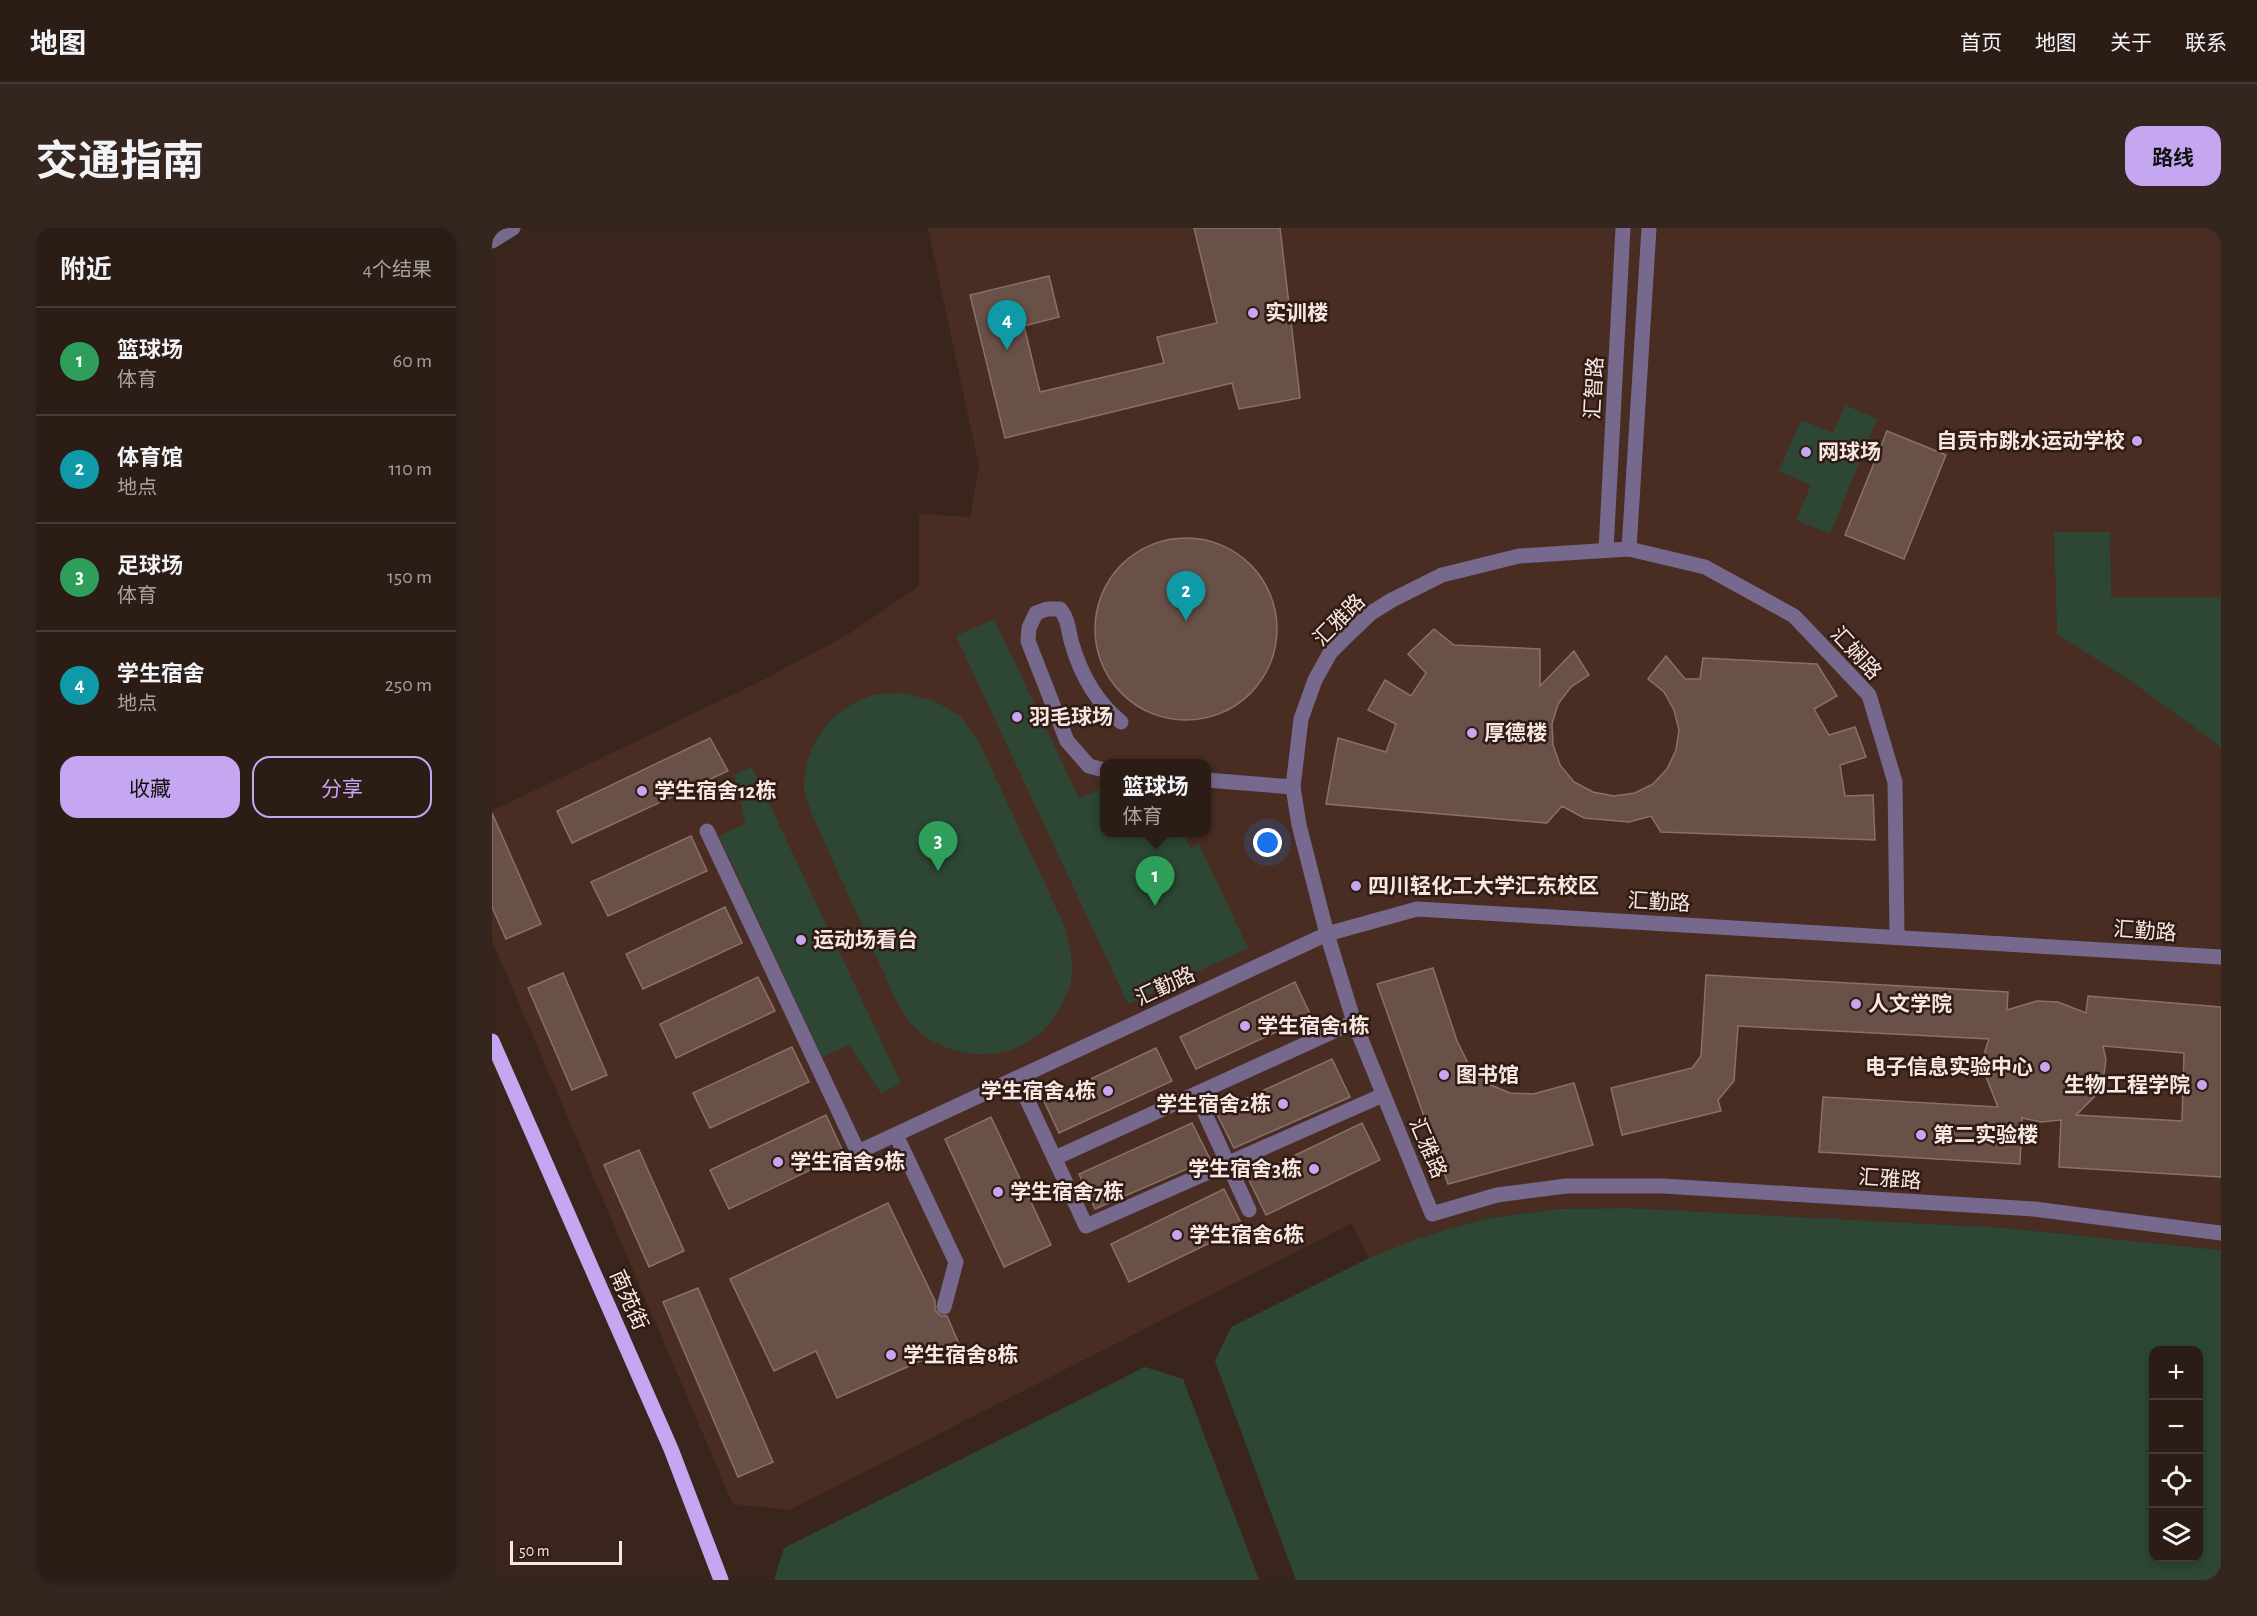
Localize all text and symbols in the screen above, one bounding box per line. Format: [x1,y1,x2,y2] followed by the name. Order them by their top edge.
[30,31,86,59] text: 地图
[1960,33,2002,54] text: 首页
[2035,33,2077,54] text: 地图
[2110,33,2152,54] text: 关于
[2185,33,2227,54] text: 联系
[2125,126,2221,186] button: 路线
[36,141,204,183] text: 交通指南
[60,257,112,283] text: 附近
[362,260,432,280] text: 4个结果
[988,300,1026,350] pin: 4
[1265,301,1328,324] place label: 实训楼
[1246,306,1260,320] marker: 实训楼
[117,339,183,361] text: 篮球场
[76,351,83,371] text: 1
[393,351,432,371] text: 60 m
[1581,356,1607,420] street label: 汇智路
[117,370,157,390] text: 体育
[1936,429,2125,452] place label: 自贡市跳水运动学校
[2130,434,2144,448] marker: 自贡市跳水运动学校
[1818,441,1881,463] place label: 网球场
[1799,445,1813,459] marker: 网球场
[117,447,183,469] text: 体育馆
[75,459,84,479] text: 2
[388,459,432,479] text: 110 m
[117,478,157,498] text: 地点
[117,555,183,577] text: 足球场
[75,567,84,587] text: 3
[387,567,432,587] text: 150 m
[1166,572,1206,621] pin: 2
[117,586,157,606] text: 体育
[1309,590,1369,650] street label: 汇雅路
[1826,622,1886,684] street label: 汇娴路
[117,663,205,685] text: 学生宿舍
[74,675,85,695] text: 4
[385,675,432,695] text: 250 m
[117,694,157,714] text: 地点
[1029,706,1113,728] place label: 羽毛球场
[1010,710,1024,724] marker: 羽毛球场
[1484,722,1547,744] place label: 厚德楼
[1465,726,1479,740] marker: 厚德楼
[60,756,240,818] button: 收藏
[252,756,432,818] button: 分享
[1100,759,1211,837] popup
[1122,776,1189,798] text: 篮球场
[654,779,776,802] place label: 学生宿舍12栋
[635,784,649,798] marker: 学生宿舍12栋
[1122,807,1162,827] text: 体育
[918,822,958,871] pin: 3
[1253,828,1282,857] your location
[1136,856,1174,906] pin: 1
[1368,874,1599,897] place label: 四川轻化工大学汇东校区
[1349,879,1363,893] marker: 四川轻化工大学汇东校区
[1627,889,1691,915] street label: 汇勤路
[2113,918,2177,944] street label: 汇勤路
[813,928,918,951] place label: 运动场看台
[794,933,808,947] marker: 运动场看台
[1132,963,1198,1009] street label: 汇勤路
[1868,992,1952,1015] place label: 人文学院
[1849,997,1863,1011] marker: 人文学院
[1257,1014,1370,1037] place label: 学生宿舍1栋
[1238,1019,1252,1033] marker: 学生宿舍1栋
[1865,1055,2033,1078] place label: 电子信息实验中心
[2038,1060,2052,1074] marker: 电子信息实验中心
[1456,1064,1519,1086] place label: 图书馆
[1437,1068,1451,1082] marker: 图书馆
[2064,1073,2190,1096] place label: 生物工程学院
[2195,1078,2209,1092] marker: 生物工程学院
[980,1079,1096,1102] place label: 学生宿舍4栋
[1101,1084,1115,1098] marker: 学生宿舍4栋
[1156,1092,1271,1115] place label: 学生宿舍2栋
[1276,1097,1290,1111] marker: 学生宿舍2栋
[1406,1115,1450,1181] street label: 汇雅路
[1933,1123,2038,1146] place label: 第二实验楼
[1914,1128,1928,1142] marker: 第二实验楼
[790,1150,905,1173] place label: 学生宿舍9栋
[771,1155,785,1169] marker: 学生宿舍9栋
[1188,1157,1302,1180] place label: 学生宿舍3栋
[1307,1162,1321,1176] marker: 学生宿舍3栋
[1858,1166,1922,1192] street label: 汇雅路
[1010,1180,1124,1203] place label: 学生宿舍7栋
[991,1185,1005,1199] marker: 学生宿舍7栋
[1189,1223,1304,1246] place label: 学生宿舍6栋
[1170,1228,1184,1242] marker: 学生宿舍6栋
[606,1267,652,1333] street label: 南苑街
[903,1343,1018,1366] place label: 学生宿舍8栋
[2149,1346,2203,1562] map controls
[2149,1346,2203,1400] button: +
[884,1348,898,1362] marker: 学生宿舍8栋
[2149,1400,2203,1454] button: −
[2149,1454,2203,1508] button: locate
[2149,1508,2203,1562] button: layers
[510,1538,622,1566] scale bar
[519,1543,550,1559] text: 50 m

